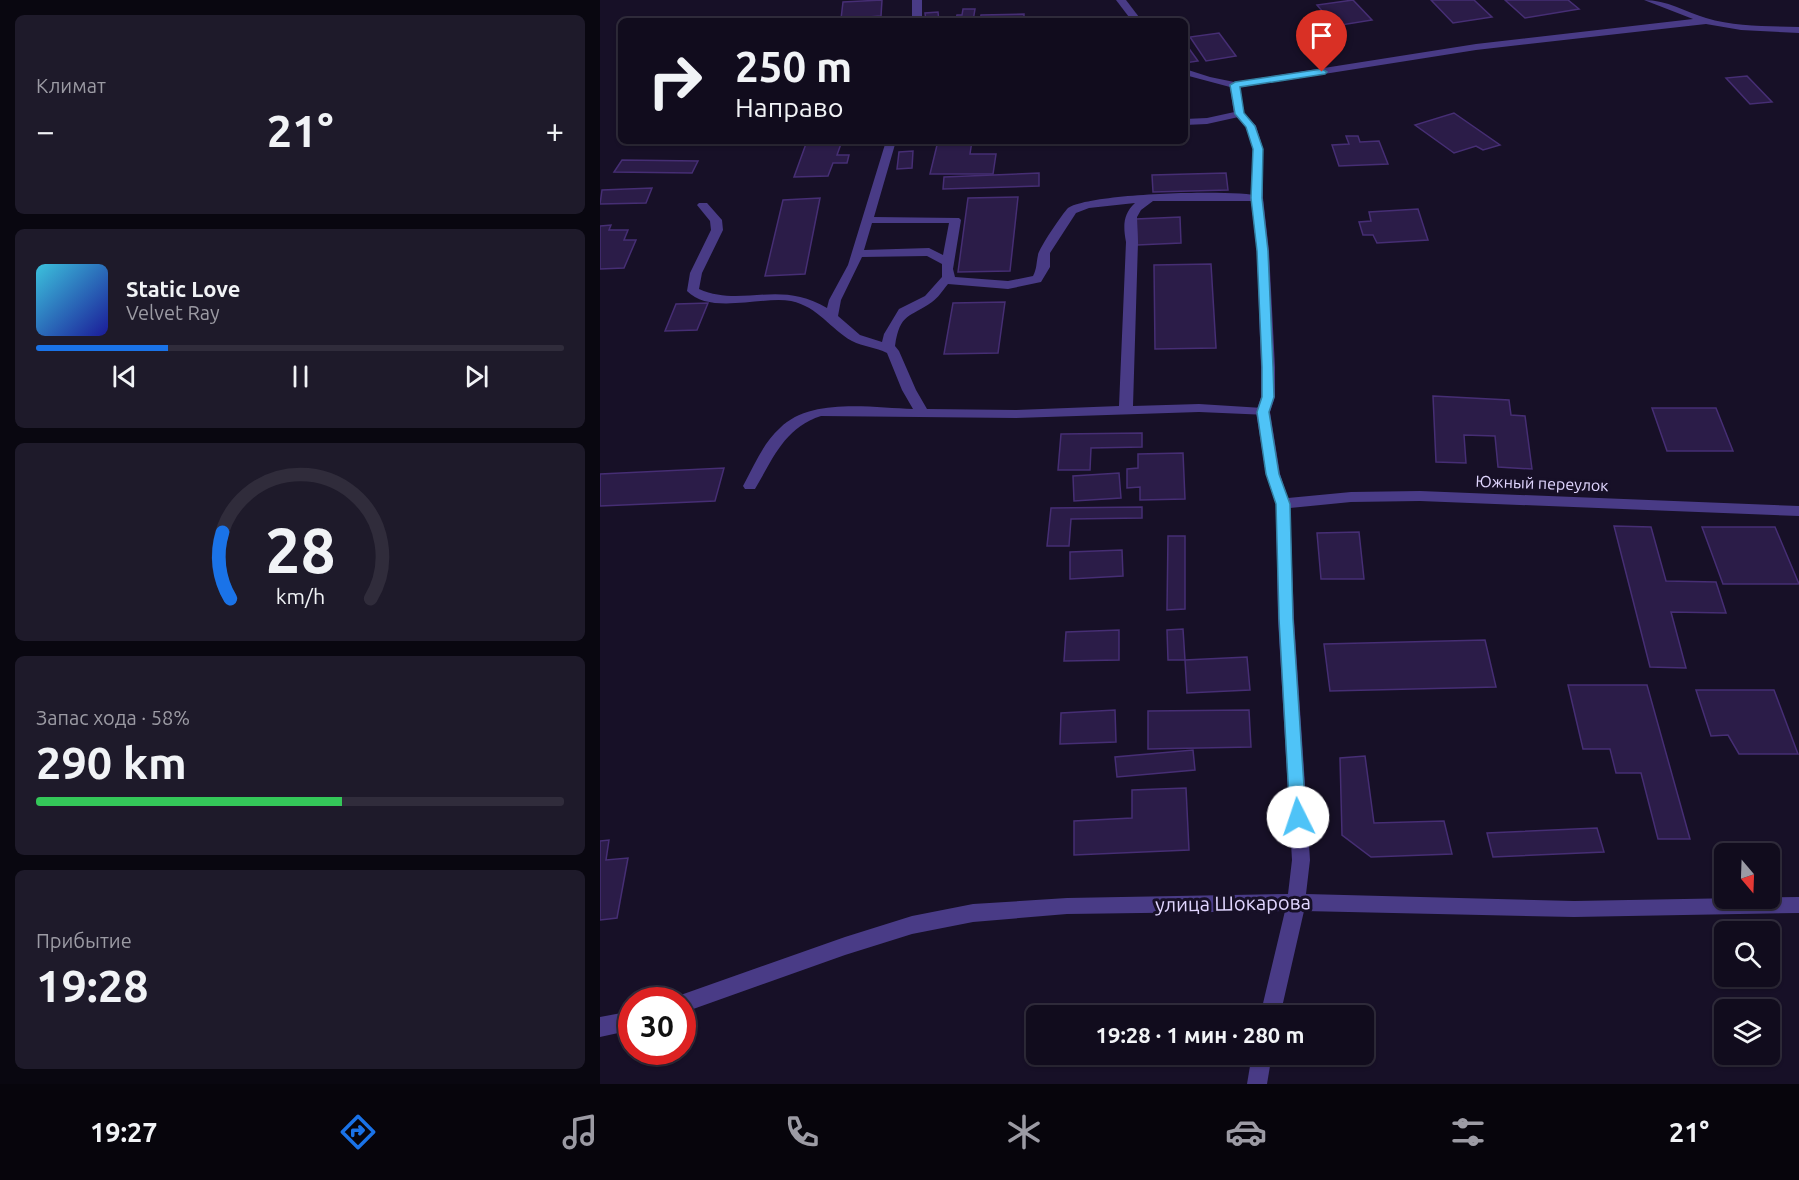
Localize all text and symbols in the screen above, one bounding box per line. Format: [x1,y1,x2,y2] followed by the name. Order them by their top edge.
[1296,10,1347,72] pin
[1305,19,1338,52] icon: arrive
[636,42,714,120] icon: right
[735,43,852,90] text: 250 m
[36,74,106,97] text: Климат
[735,92,844,122] text: Направо
[267,105,333,156] text: 21°
[36,112,55,149] text: −
[545,112,564,149] text: +
[126,276,241,301] text: Static Love
[126,301,220,324] text: Velvet Ray
[108,360,141,393] icon: previous
[284,360,317,393] icon: pause
[460,360,493,393] icon: next
[1475,472,1609,494] street label: Южный переулок
[265,515,335,585] text: 28
[275,584,325,608] text: km/h
[36,706,190,729] text: Запас хода · 58%
[36,737,187,788] text: 290 km
[1266,785,1330,849] position arrow
[1714,843,1780,909] north arrow
[1714,843,1780,1065] map controls
[1155,890,1311,916] street label: улица Шокарова
[1714,921,1780,987] button: search
[36,929,132,952] text: Прибытие
[36,960,149,1011] text: 19:28
[618,987,696,1065] speed limit sign: 30
[1714,999,1780,1065] button: layers
[1096,1022,1304,1047] text: 19:28 · 1 мин · 280 m
[337,1111,379,1153] icon: directions
[559,1111,601,1153] icon: music
[781,1111,823,1153] icon: phone
[1003,1111,1045,1153] icon: climate
[1225,1111,1267,1153] icon: car
[1447,1111,1489,1153] icon: filters
[90,1117,158,1147] text: 19:27
[1669,1117,1709,1147] text: 21°

